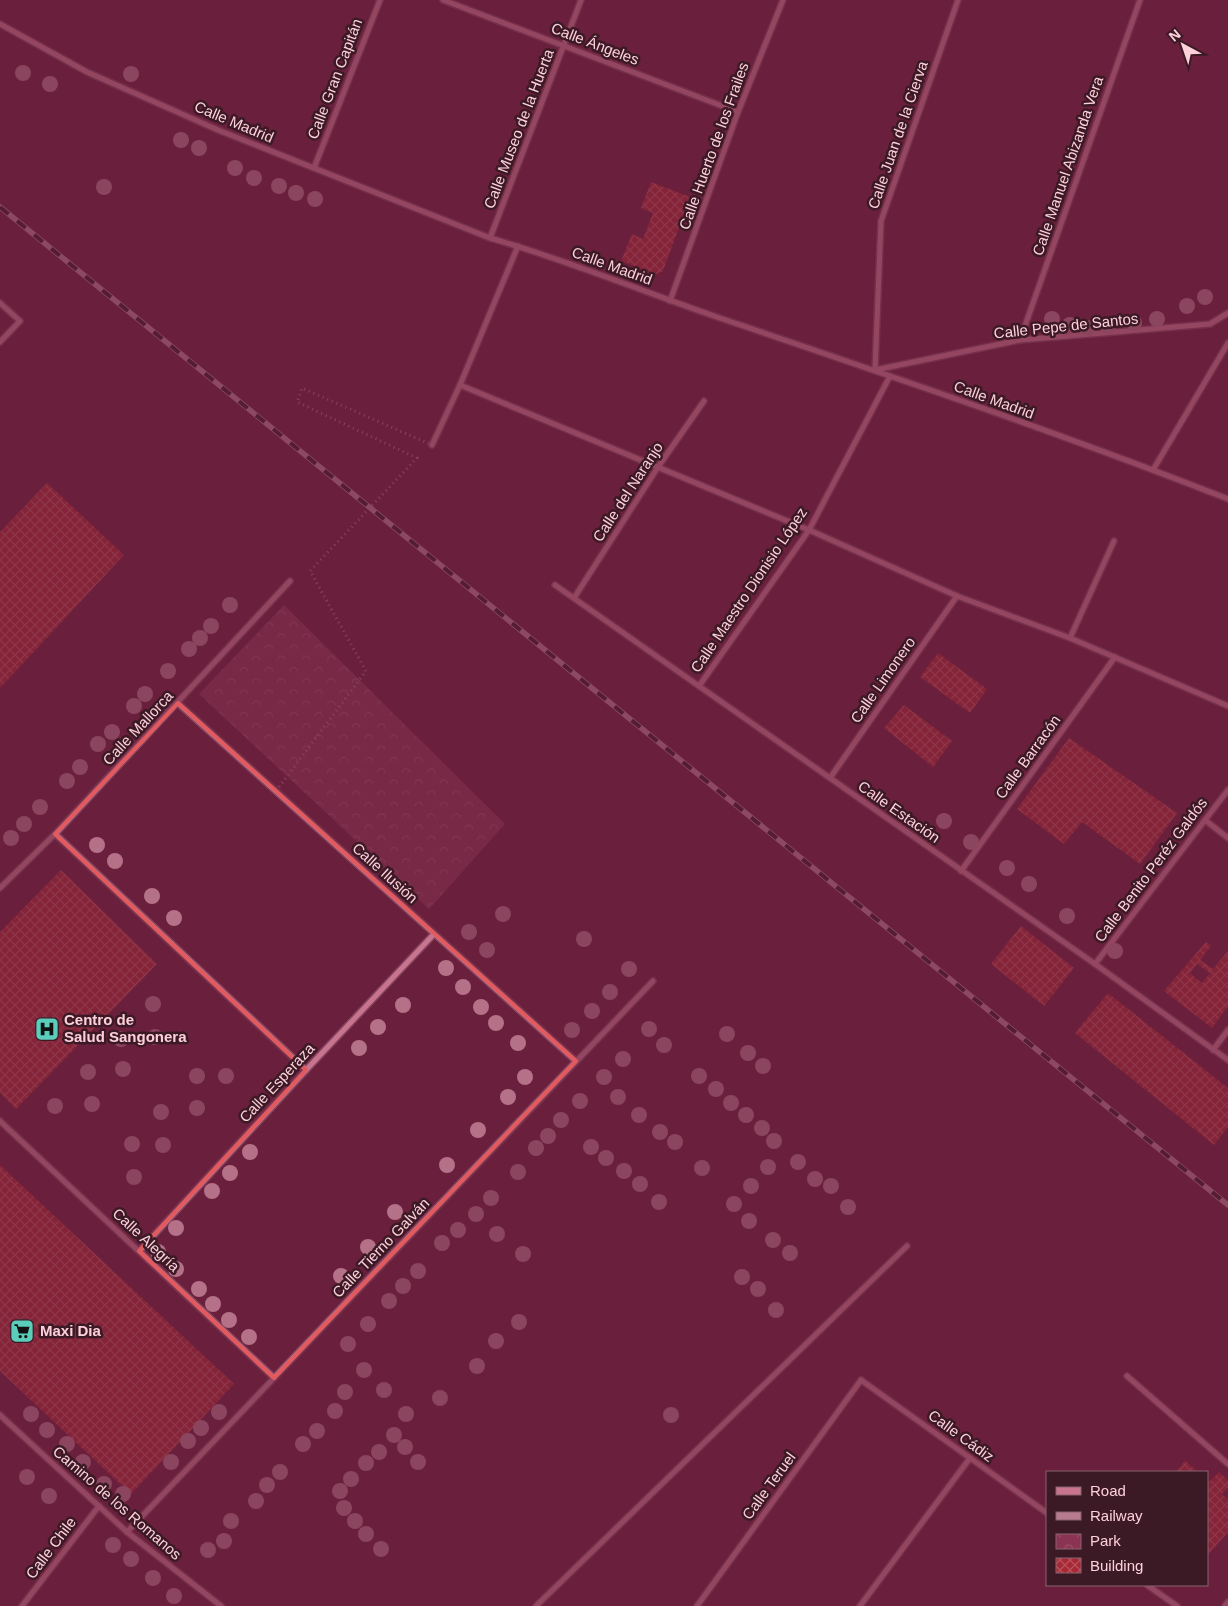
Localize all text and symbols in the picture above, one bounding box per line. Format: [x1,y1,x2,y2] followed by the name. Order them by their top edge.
[304,16,365,141] street label: Calle Gran Capitán
[549,19,641,68] street label: Calle Ángeles
[1158,20,1208,70] north arrow
[1166,26,1184,44] text: N
[480,46,557,211] street label: Calle Museo de la Huerta
[864,58,931,211] street label: Calle Juan de la Cierva
[675,60,752,232] street label: Calle Huerto de los Frailes
[1029,73,1106,258] street label: Calle Manuel Abizanda Vera
[192,97,276,146] street label: Calle Madrid
[570,243,655,288] street label: Calle Madrid
[993,309,1139,342] street label: Calle Pepe de Santos
[952,377,1037,422] street label: Calle Madrid
[589,439,666,545] street label: Calle del Naranjo
[687,504,810,675] street label: Calle Maestro Dionisio López
[847,634,918,726] street label: Calle Limonero
[99,687,177,768] street label: Calle Mallorca
[992,712,1064,802] street label: Calle Barracón
[855,777,943,846] street label: Calle Estación
[1091,794,1210,945] street label: Calle Benito Peréz Galdós
[349,839,421,906] street label: Calle Ilusión
[64,1011,187,1045] place label: Centro de Salud Sangonera
[34,1016,60,1042] hospital icon: Centro de Salud Sangonera
[236,1039,318,1126] street label: Calle Esperaza
[329,1194,433,1301] street label: Calle Tierno Galván
[109,1204,184,1275] street label: Calle Alegría
[9,1318,35,1344] supermarket icon: Maxi Dia
[40,1322,102,1339] place label: Maxi Dia
[925,1406,997,1465] street label: Calle Cádiz
[50,1442,185,1563] street label: Camino de los Romanos
[739,1449,799,1523] street label: Calle Teruel
[1046,1471,1208,1586] legend
[1090,1482,1126,1499] text: Road
[1090,1507,1143,1524] text: Railway
[22,1514,79,1582] street label: Calle Chile
[1090,1532,1121,1549] text: Park
[1090,1557,1143,1574] text: Building

